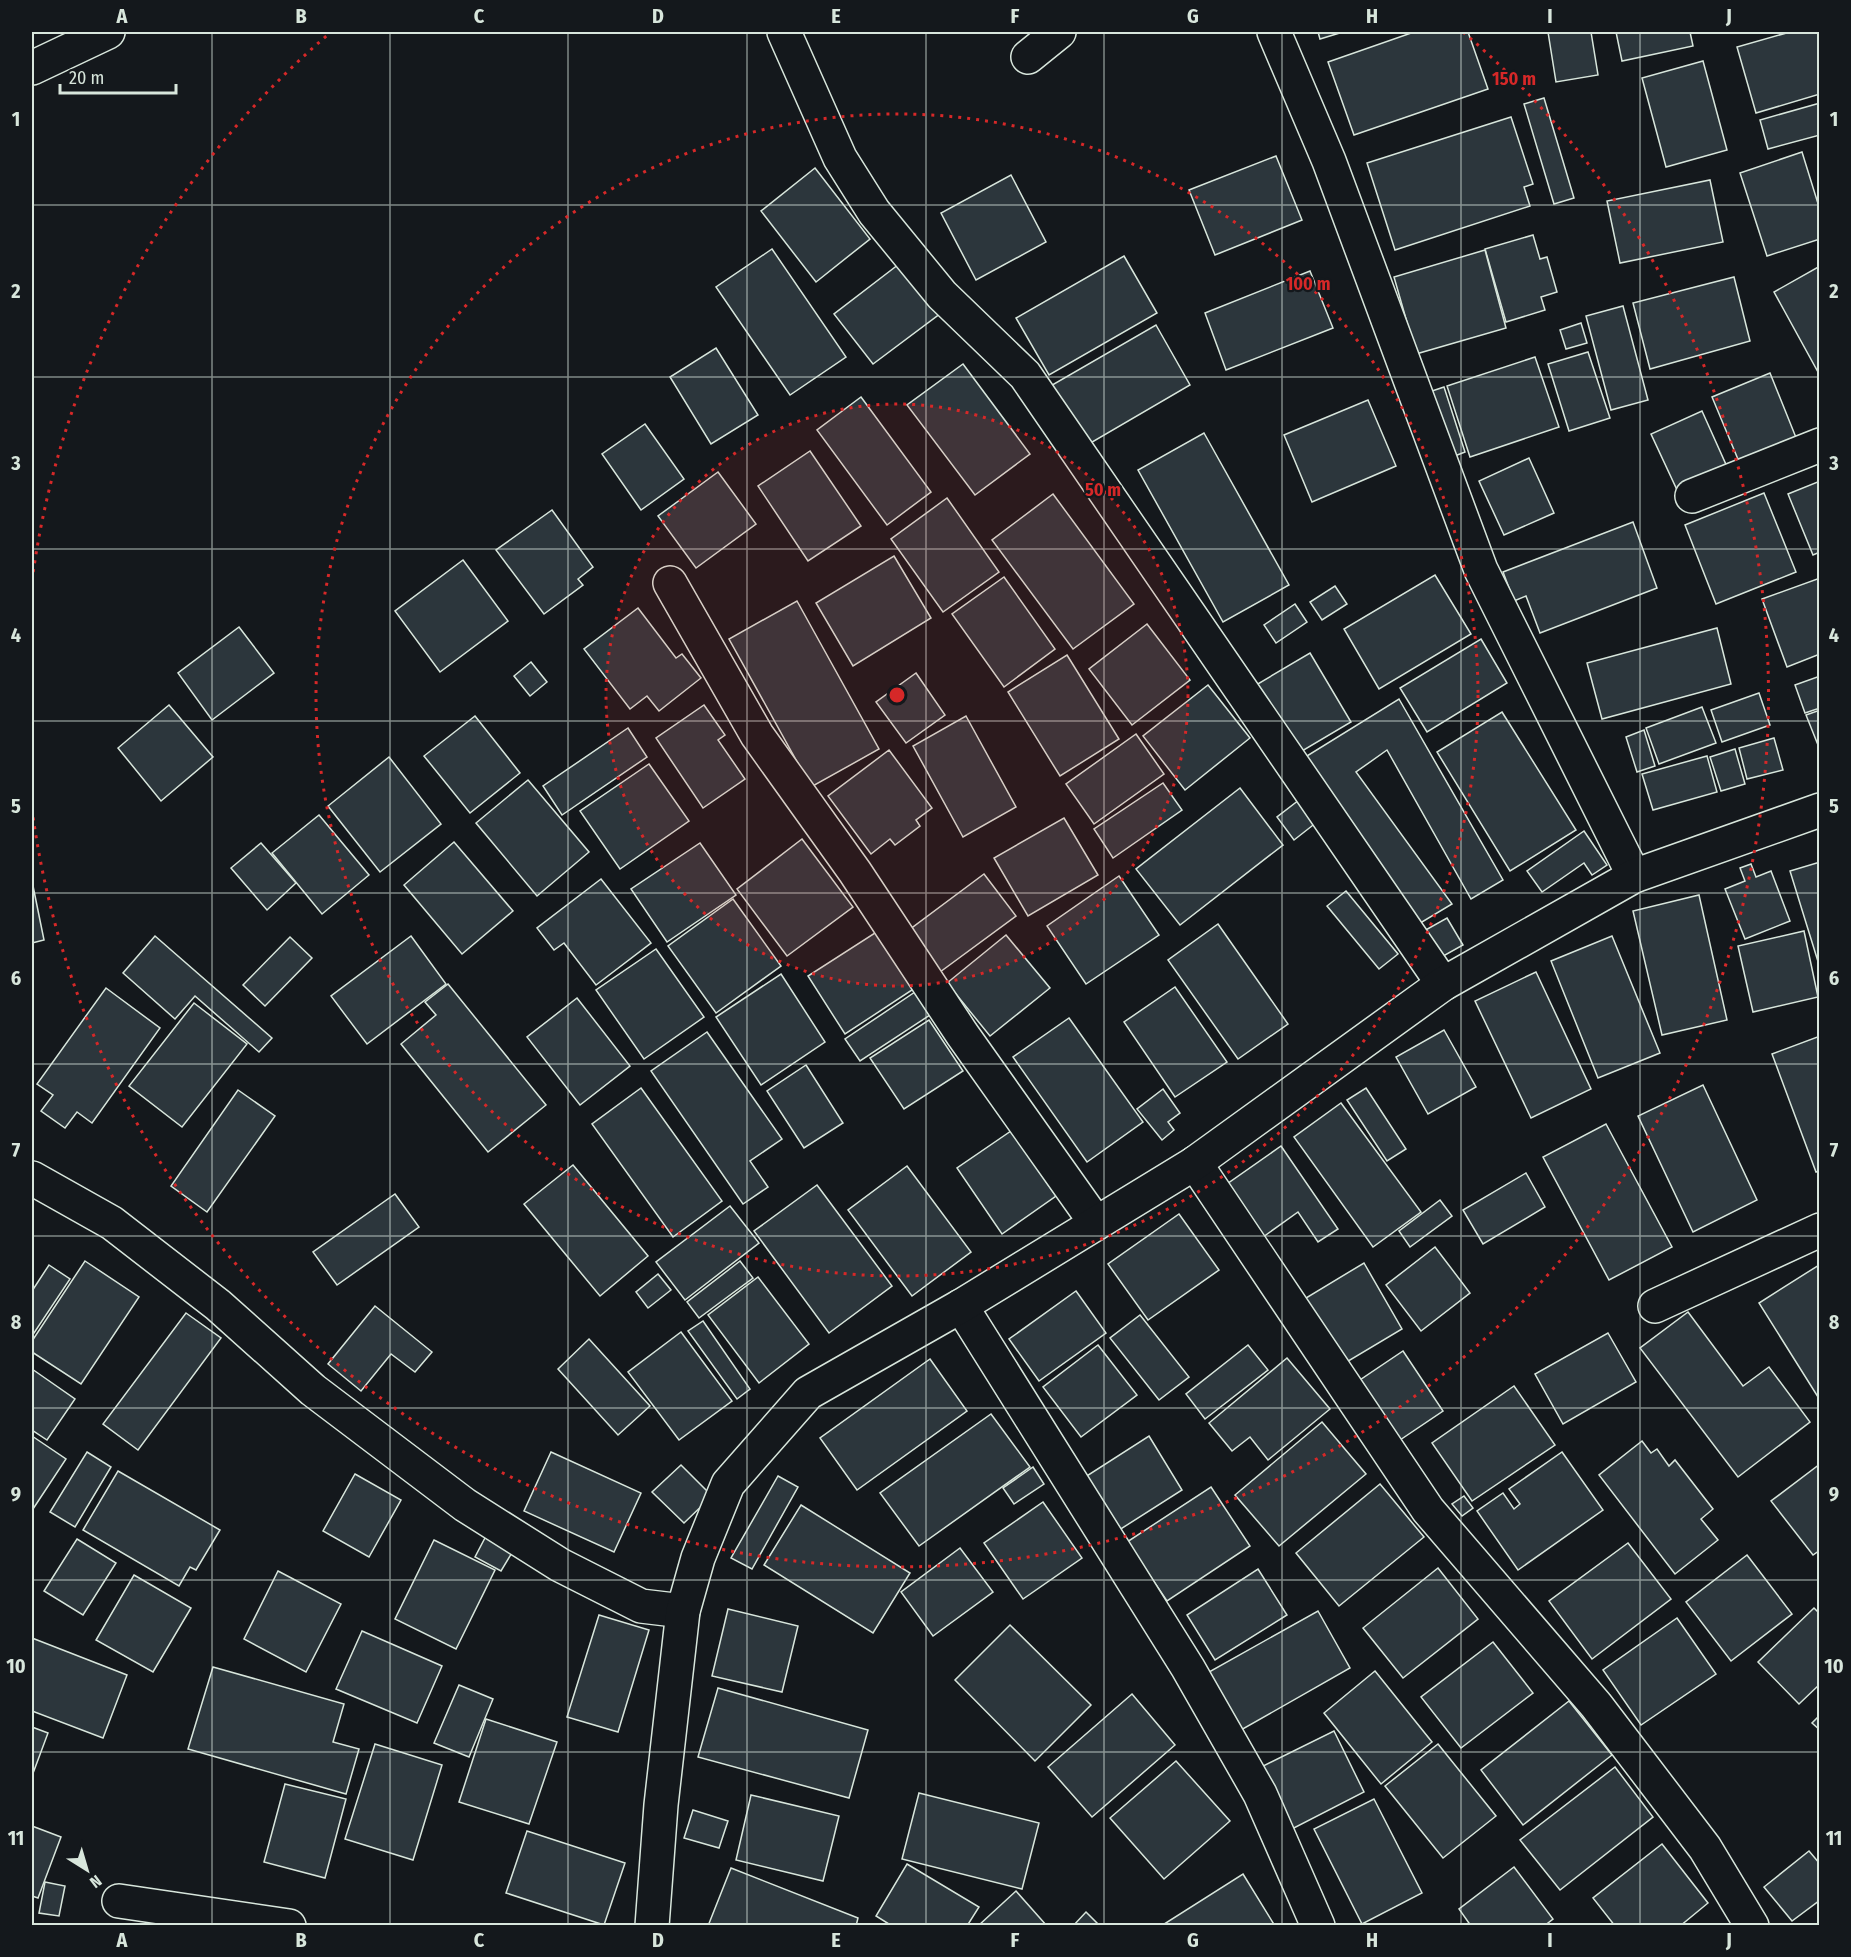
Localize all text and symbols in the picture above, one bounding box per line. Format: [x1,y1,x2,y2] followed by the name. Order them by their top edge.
[116,4,129,28] text: A
[295,4,307,28] text: B
[474,4,485,28] text: C
[652,4,664,28] text: D
[831,4,841,28] text: E
[1011,4,1020,28] text: F
[1187,4,1199,28] text: G
[1366,4,1378,28] text: H
[1547,4,1553,28] text: I
[1725,4,1732,28] text: J
[60,57,176,95] scale bar
[69,67,104,89] text: 20 m
[1492,68,1536,90] text: 150 m
[12,107,20,131] text: 1
[1830,107,1838,131] text: 1
[1286,273,1330,295] text: 100 m
[10,279,21,303] text: 2
[1828,279,1839,303] text: 2
[10,451,21,475] text: 3
[1828,451,1839,475] text: 3
[1085,479,1121,501] text: 50 m
[11,623,21,647] text: 4
[1829,623,1839,647] text: 4
[887,685,907,705] centre of rings
[11,794,21,818] text: 5
[1829,794,1839,818] text: 5
[11,966,21,990] text: 6
[1829,966,1839,990] text: 6
[12,1138,21,1162] text: 7
[1830,1138,1839,1162] text: 7
[11,1310,22,1334] text: 8
[1829,1310,1840,1334] text: 8
[11,1482,21,1506] text: 9
[1829,1482,1839,1506] text: 9
[6,1654,26,1678] text: 10
[1824,1654,1844,1678] text: 10
[8,1826,24,1850] text: 11
[1826,1826,1842,1850] text: 11
[57,1840,117,1900] north arrow
[86,1871,105,1892] text: N
[116,1928,129,1952] text: A
[295,1928,307,1952] text: B
[474,1928,485,1952] text: C
[652,1928,664,1952] text: D
[831,1928,841,1952] text: E
[1011,1928,1020,1952] text: F
[1187,1928,1199,1952] text: G
[1366,1928,1378,1952] text: H
[1547,1928,1553,1952] text: I
[1725,1928,1732,1952] text: J

